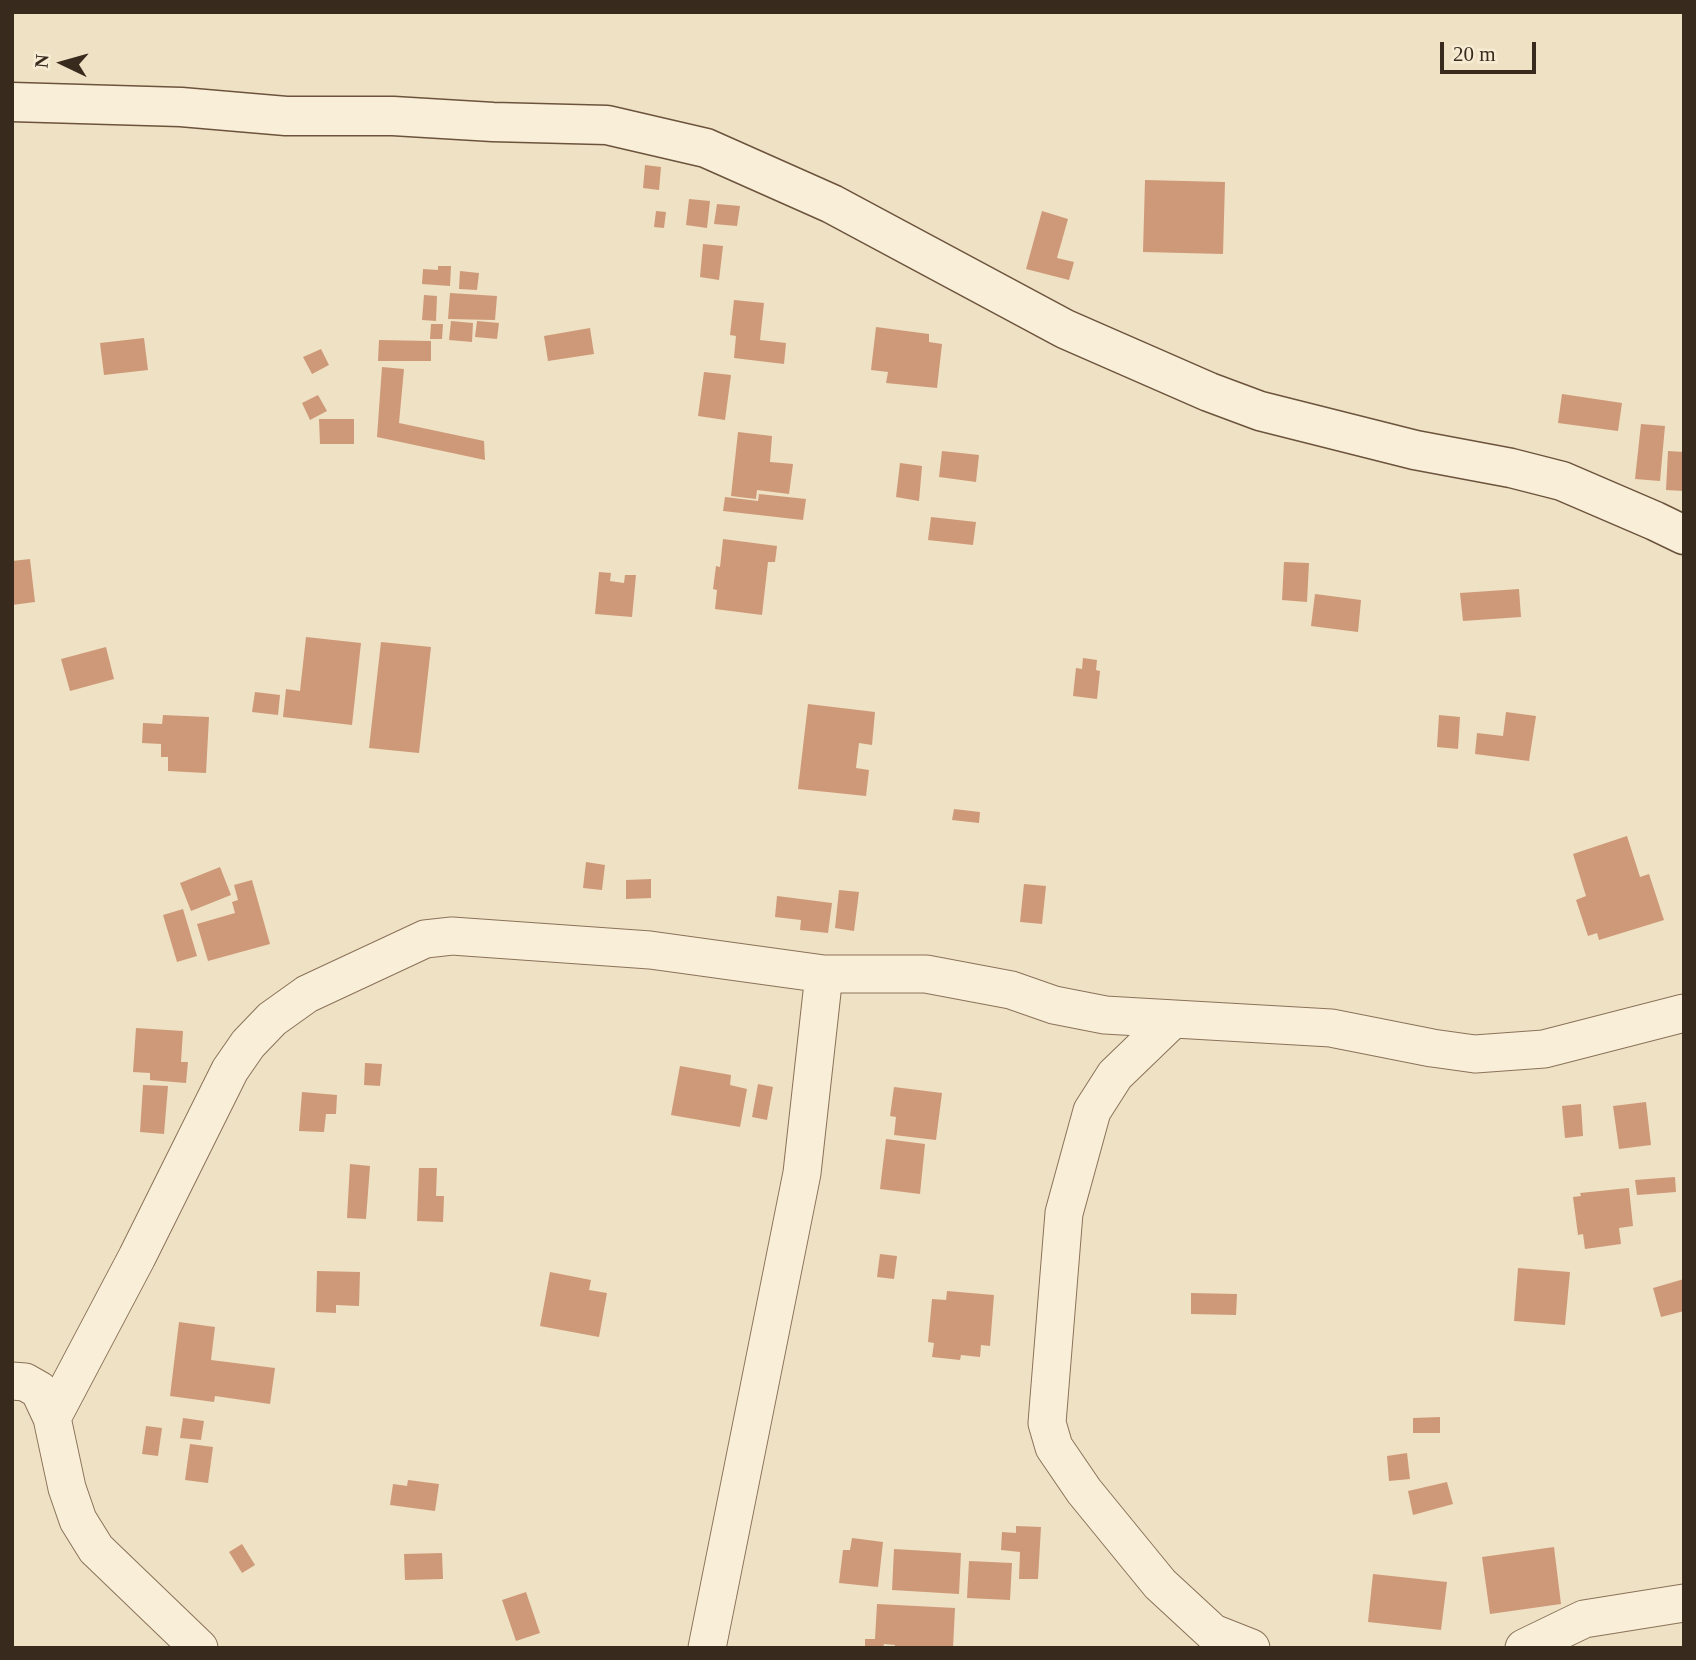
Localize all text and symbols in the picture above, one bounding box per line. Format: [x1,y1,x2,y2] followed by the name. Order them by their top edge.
[28,28,98,98] north arrow
[1444,28,1540,72] scale bar
[1453,42,1496,66] text: 20 m
[31,53,53,69] text: N

